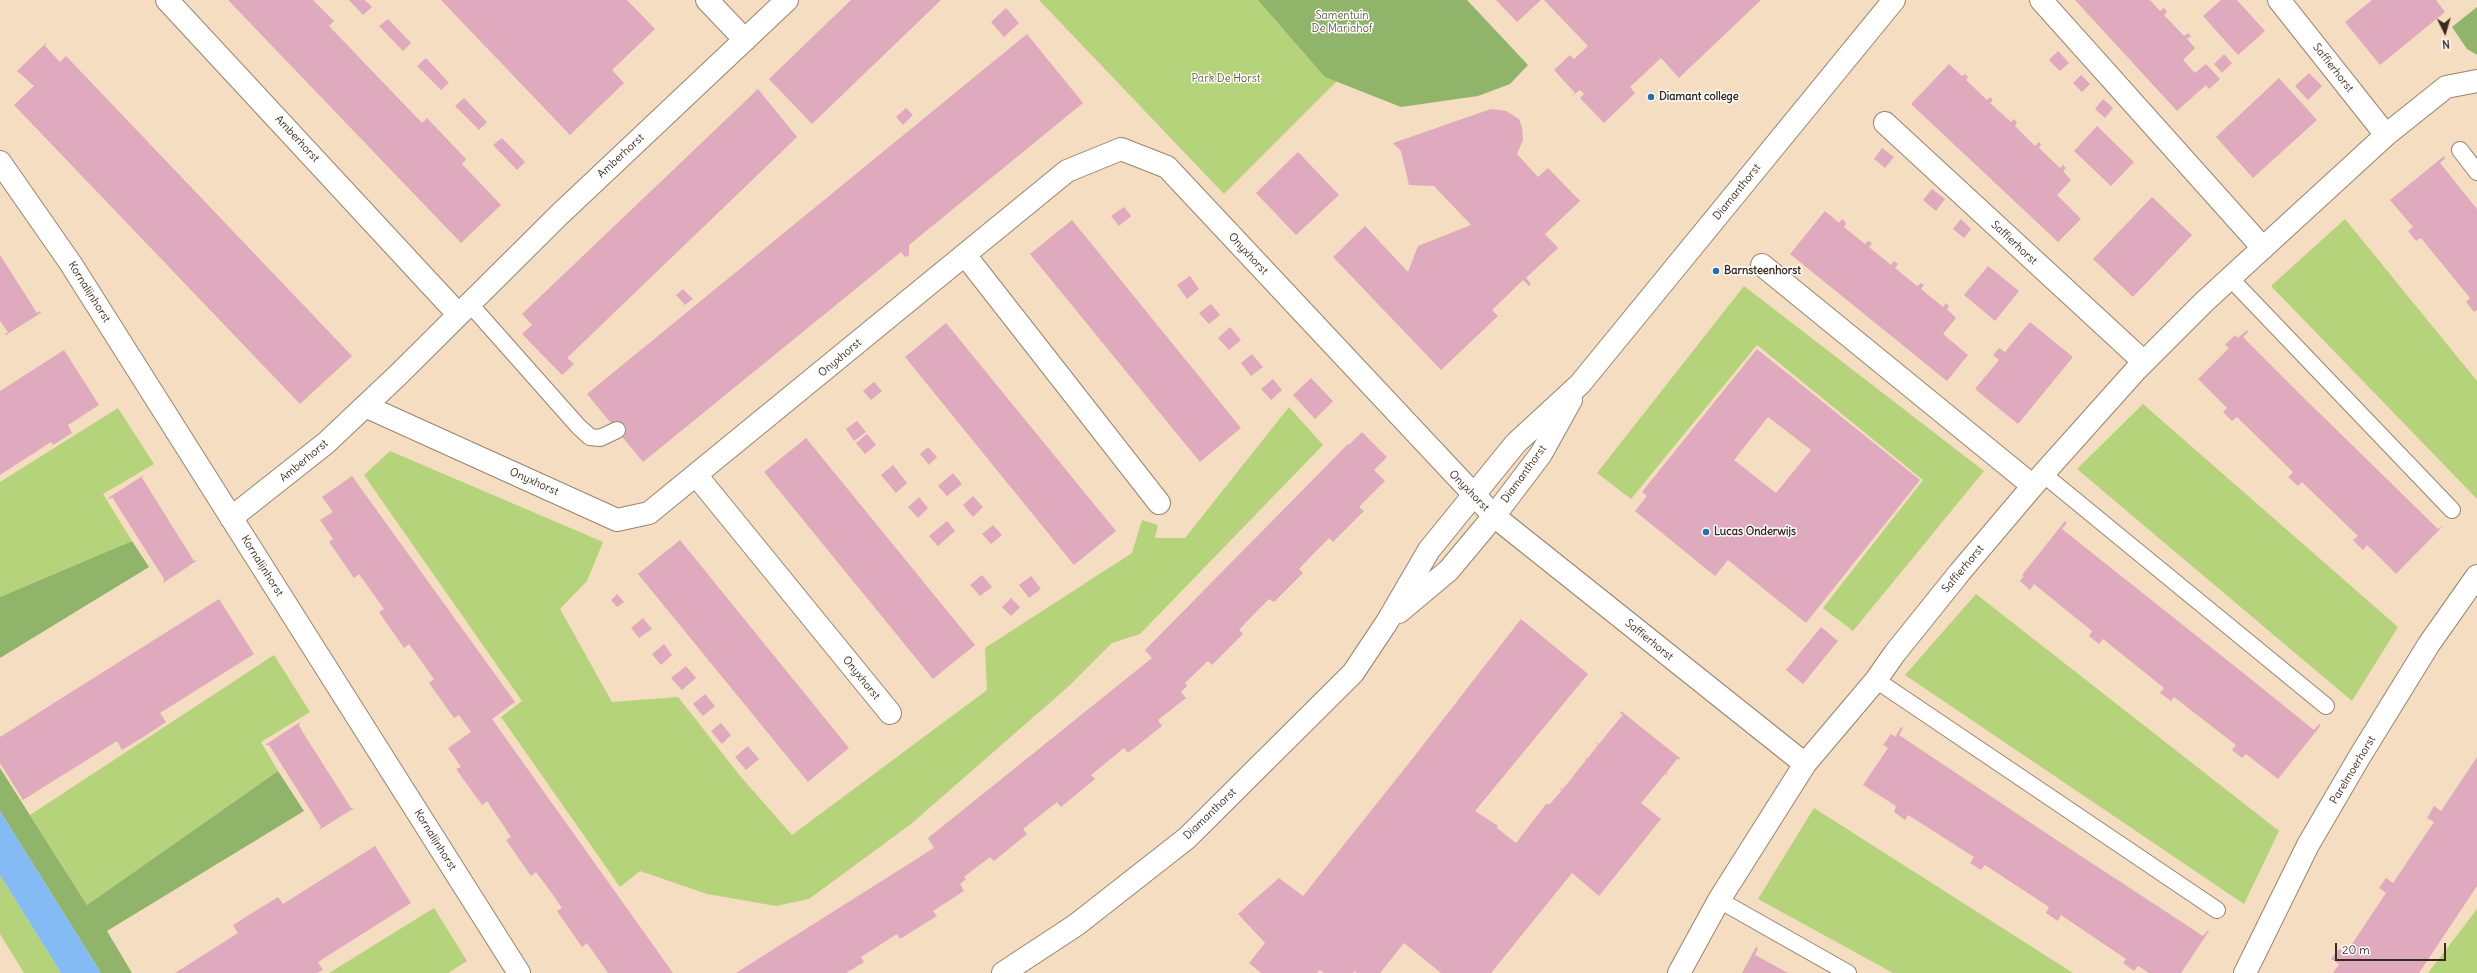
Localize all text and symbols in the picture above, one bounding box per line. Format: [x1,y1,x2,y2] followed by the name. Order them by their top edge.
[1312,9,1372,35] park label: Samentuin De Mariahof
[2425,12,2465,52] north arrow
[2442,37,2450,51] text: N
[2310,41,2356,95] street label: Saffierhorst
[1192,72,1260,86] park label: Park De Horst
[1659,90,1739,104] place label: Diamant college
[1646,92,1656,102] marker: Diamant college
[272,113,322,165] street label: Amberhorst
[595,131,647,181] street label: Amberhorst
[1710,161,1764,223] street label: Diamanthorst
[1988,218,2040,268] street label: Saffierhorst
[1225,230,1271,278] street label: Onyxhorst
[65,259,113,325] street label: Kornalijnhorst
[1724,264,1801,278] place label: Barnsteenhorst
[1711,266,1721,276] marker: Barnsteenhorst
[816,336,864,380] street label: Onyxhorst
[277,437,331,485] street label: Amberhorst
[1499,443,1549,505] street label: Diamanthorst
[507,465,561,499] street label: Onyxhorst
[1446,468,1492,514] street label: Onyxhorst
[1714,525,1796,539] place label: Lucas Onderwijs
[1701,527,1711,537] marker: Lucas Onderwijs
[238,533,286,599] street label: Kornalijnhorst
[1939,542,1987,596] street label: Saffierhorst
[1622,617,1676,663] street label: Saffierhorst
[839,654,883,702] street label: Onyxhorst
[2327,734,2379,806] street label: Parelmoerhorst
[1181,786,1239,842] street label: Diamanthorst
[411,807,459,873] street label: Kornalijnhorst
[2337,935,2448,961] scale bar
[2342,942,2370,957] text: 20 m

